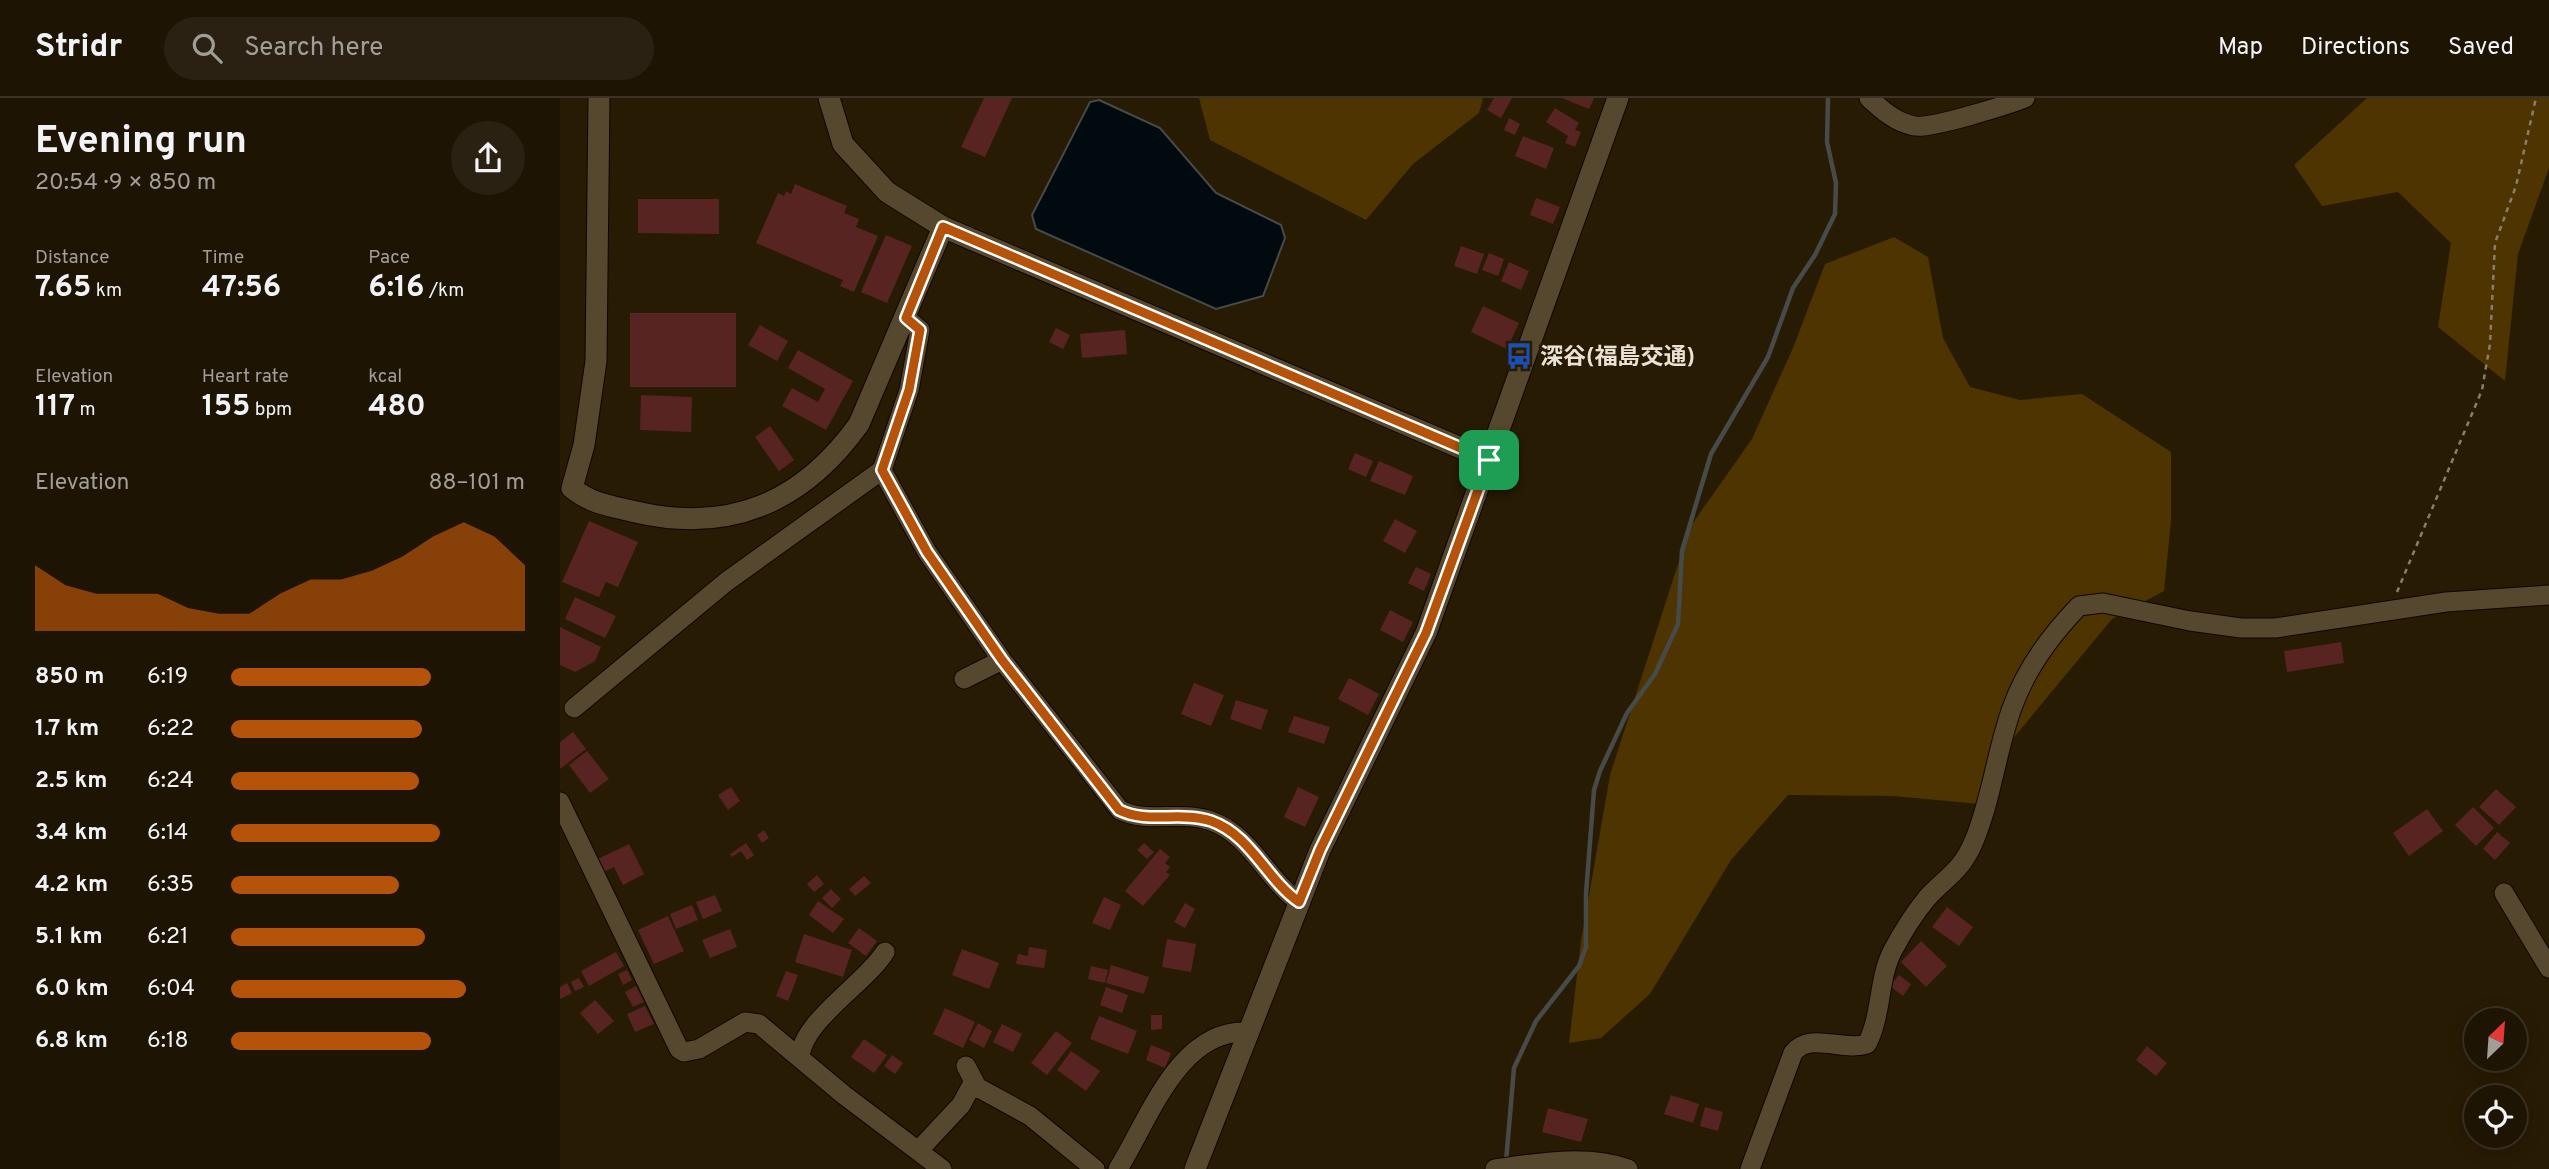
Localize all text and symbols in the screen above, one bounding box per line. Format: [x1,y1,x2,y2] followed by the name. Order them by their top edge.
[164,17,654,80] search box
[35,27,122,69] text: Stridr
[188,29,226,67] icon: search
[244,32,383,65] text: Search here
[2218,33,2263,63] text: Map
[2301,33,2410,63] text: Directions
[2448,33,2514,63] text: Saved
[35,118,247,167] text: Evening run
[451,121,525,195] button: share
[35,169,216,198] text: 20:54 · 9 × 850 m
[35,246,110,270] text: Distance
[202,246,244,270] text: Time
[368,246,410,270] text: Pace
[35,270,91,307] text: 7.65
[202,270,281,307] text: 47:56
[368,270,425,307] text: 6:16
[91,279,122,303] text: km
[425,279,464,303] text: /km
[1504,341,1534,371] bus stop icon: 深谷(福島交通)
[1540,344,1695,373] place label: 深谷(福島交通)
[35,365,113,389] text: Elevation
[202,365,289,389] text: Heart rate
[368,365,402,389] text: kcal
[35,389,75,426] text: 117
[202,389,250,426] text: 155
[368,389,426,426] text: 480
[75,398,96,422] text: m
[250,398,292,422] text: bpm
[1459,430,1519,490] pin
[1470,441,1508,479] icon: arrive
[35,469,130,498] text: Elevation
[428,469,525,498] text: 88–101 m
[35,663,105,692] text: 850 m
[147,663,188,692] text: 6:19
[35,715,99,744] text: 1.7 km
[147,715,194,744] text: 6:22
[35,767,108,796] text: 2.5 km
[147,767,194,796] text: 6:24
[35,819,107,848] text: 3.4 km
[147,819,188,848] text: 6:14
[35,871,108,900] text: 4.2 km
[147,871,194,900] text: 6:35
[35,923,103,952] text: 5.1 km
[147,923,189,952] text: 6:21
[35,975,109,1004] text: 6.0 km
[147,975,195,1004] text: 6:04
[2464,1008,2527,1071] north arrow
[2464,1008,2527,1148] map controls
[35,1027,108,1056] text: 6.8 km
[147,1027,189,1056] text: 6:18
[2464,1085,2527,1148] button: locate

